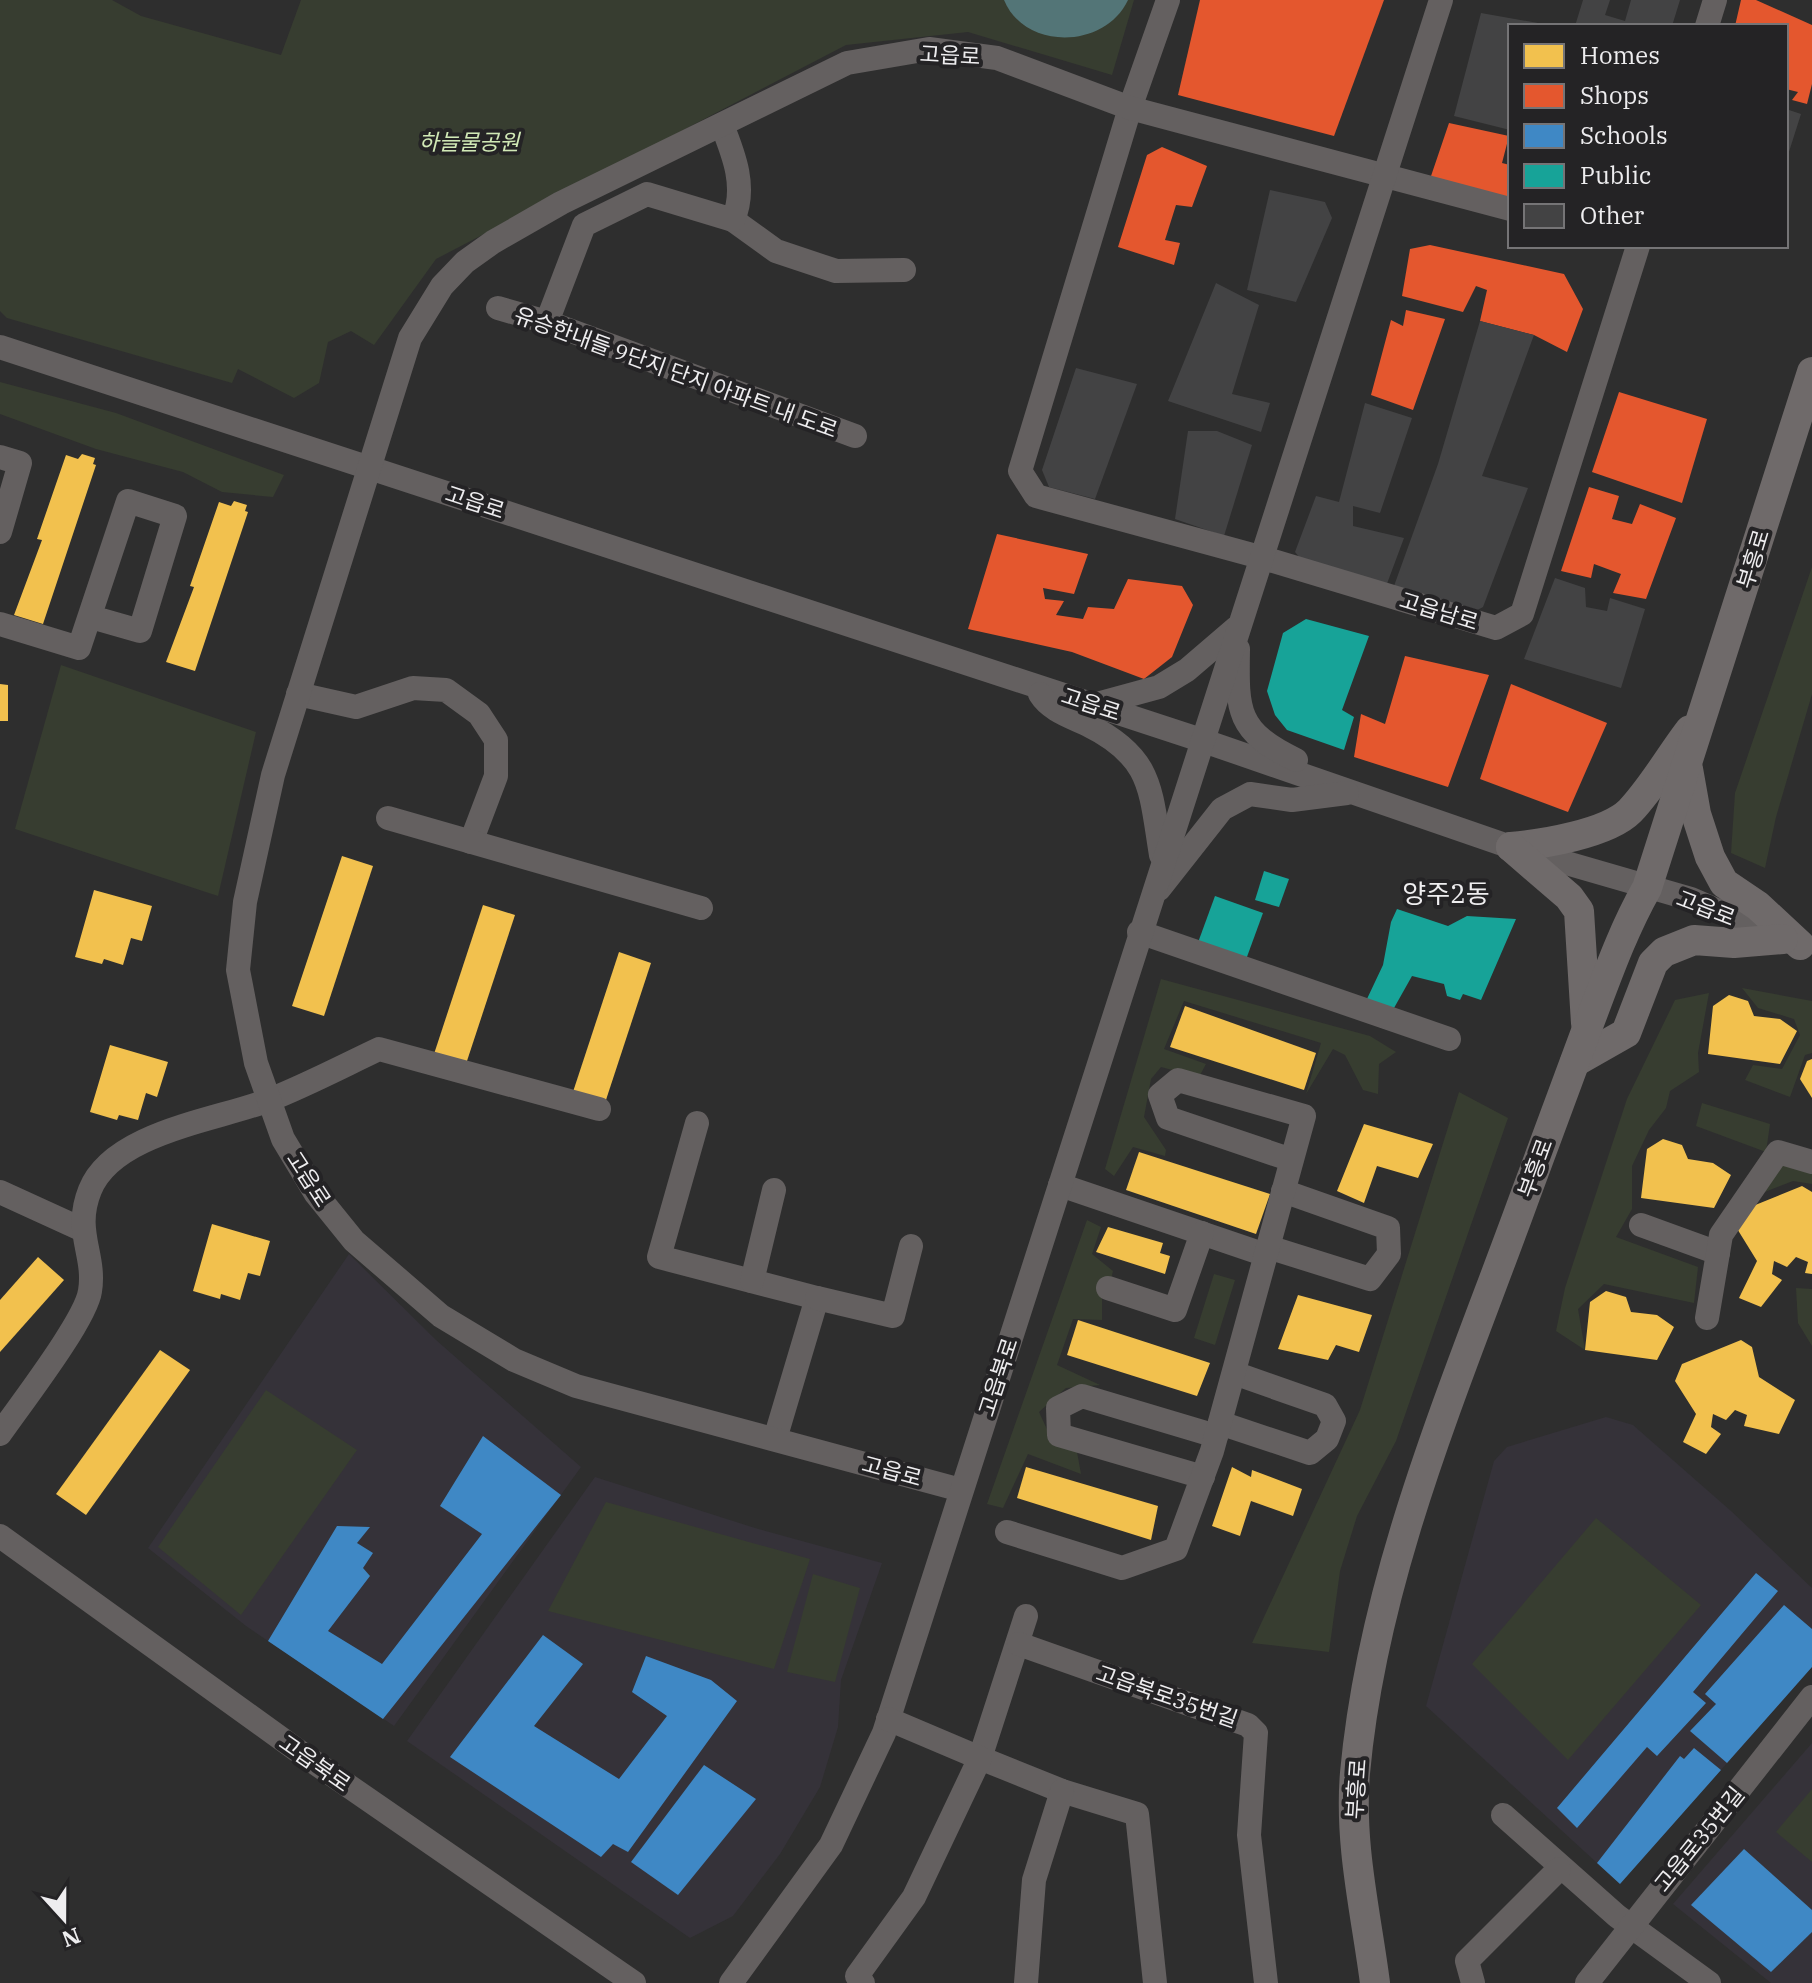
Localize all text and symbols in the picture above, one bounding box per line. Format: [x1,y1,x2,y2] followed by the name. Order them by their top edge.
[1508,24,1788,248] legend
[919,38,981,71] street label: 고읍로
[1580,39,1660,71] text: Homes
[1580,79,1649,111] text: Shops
[1580,119,1668,151] text: Schools
[418,127,521,156] park label: 하늘물공원
[1580,159,1651,191] text: Public
[1580,199,1644,231] text: Other
[510,299,842,444] street label: 유승한내들 9단지 단지 아파트 내 도로
[442,478,509,525] street label: 고읍로
[1730,526,1775,592] street label: 부흥로
[1396,585,1482,636] street label: 고읍남로
[1058,680,1125,727] street label: 고읍로
[1402,876,1490,910] district label: 양주2동
[1673,883,1740,932] street label: 고읍로
[1511,1134,1559,1201] street label: 부흥로
[281,1145,338,1212] street label: 고읍로
[971,1334,1024,1420] street label: 고읍북로
[859,1449,925,1492] street label: 고읍로
[1093,1658,1242,1733] street label: 고읍북로35번길
[274,1727,357,1798] street label: 고읍북로
[1339,1758,1372,1820] street label: 부흥로
[1647,1780,1750,1897] street label: 고읍로35번길
[24,1879,104,1959] north arrow
[58,1921,85,1955] text: N

